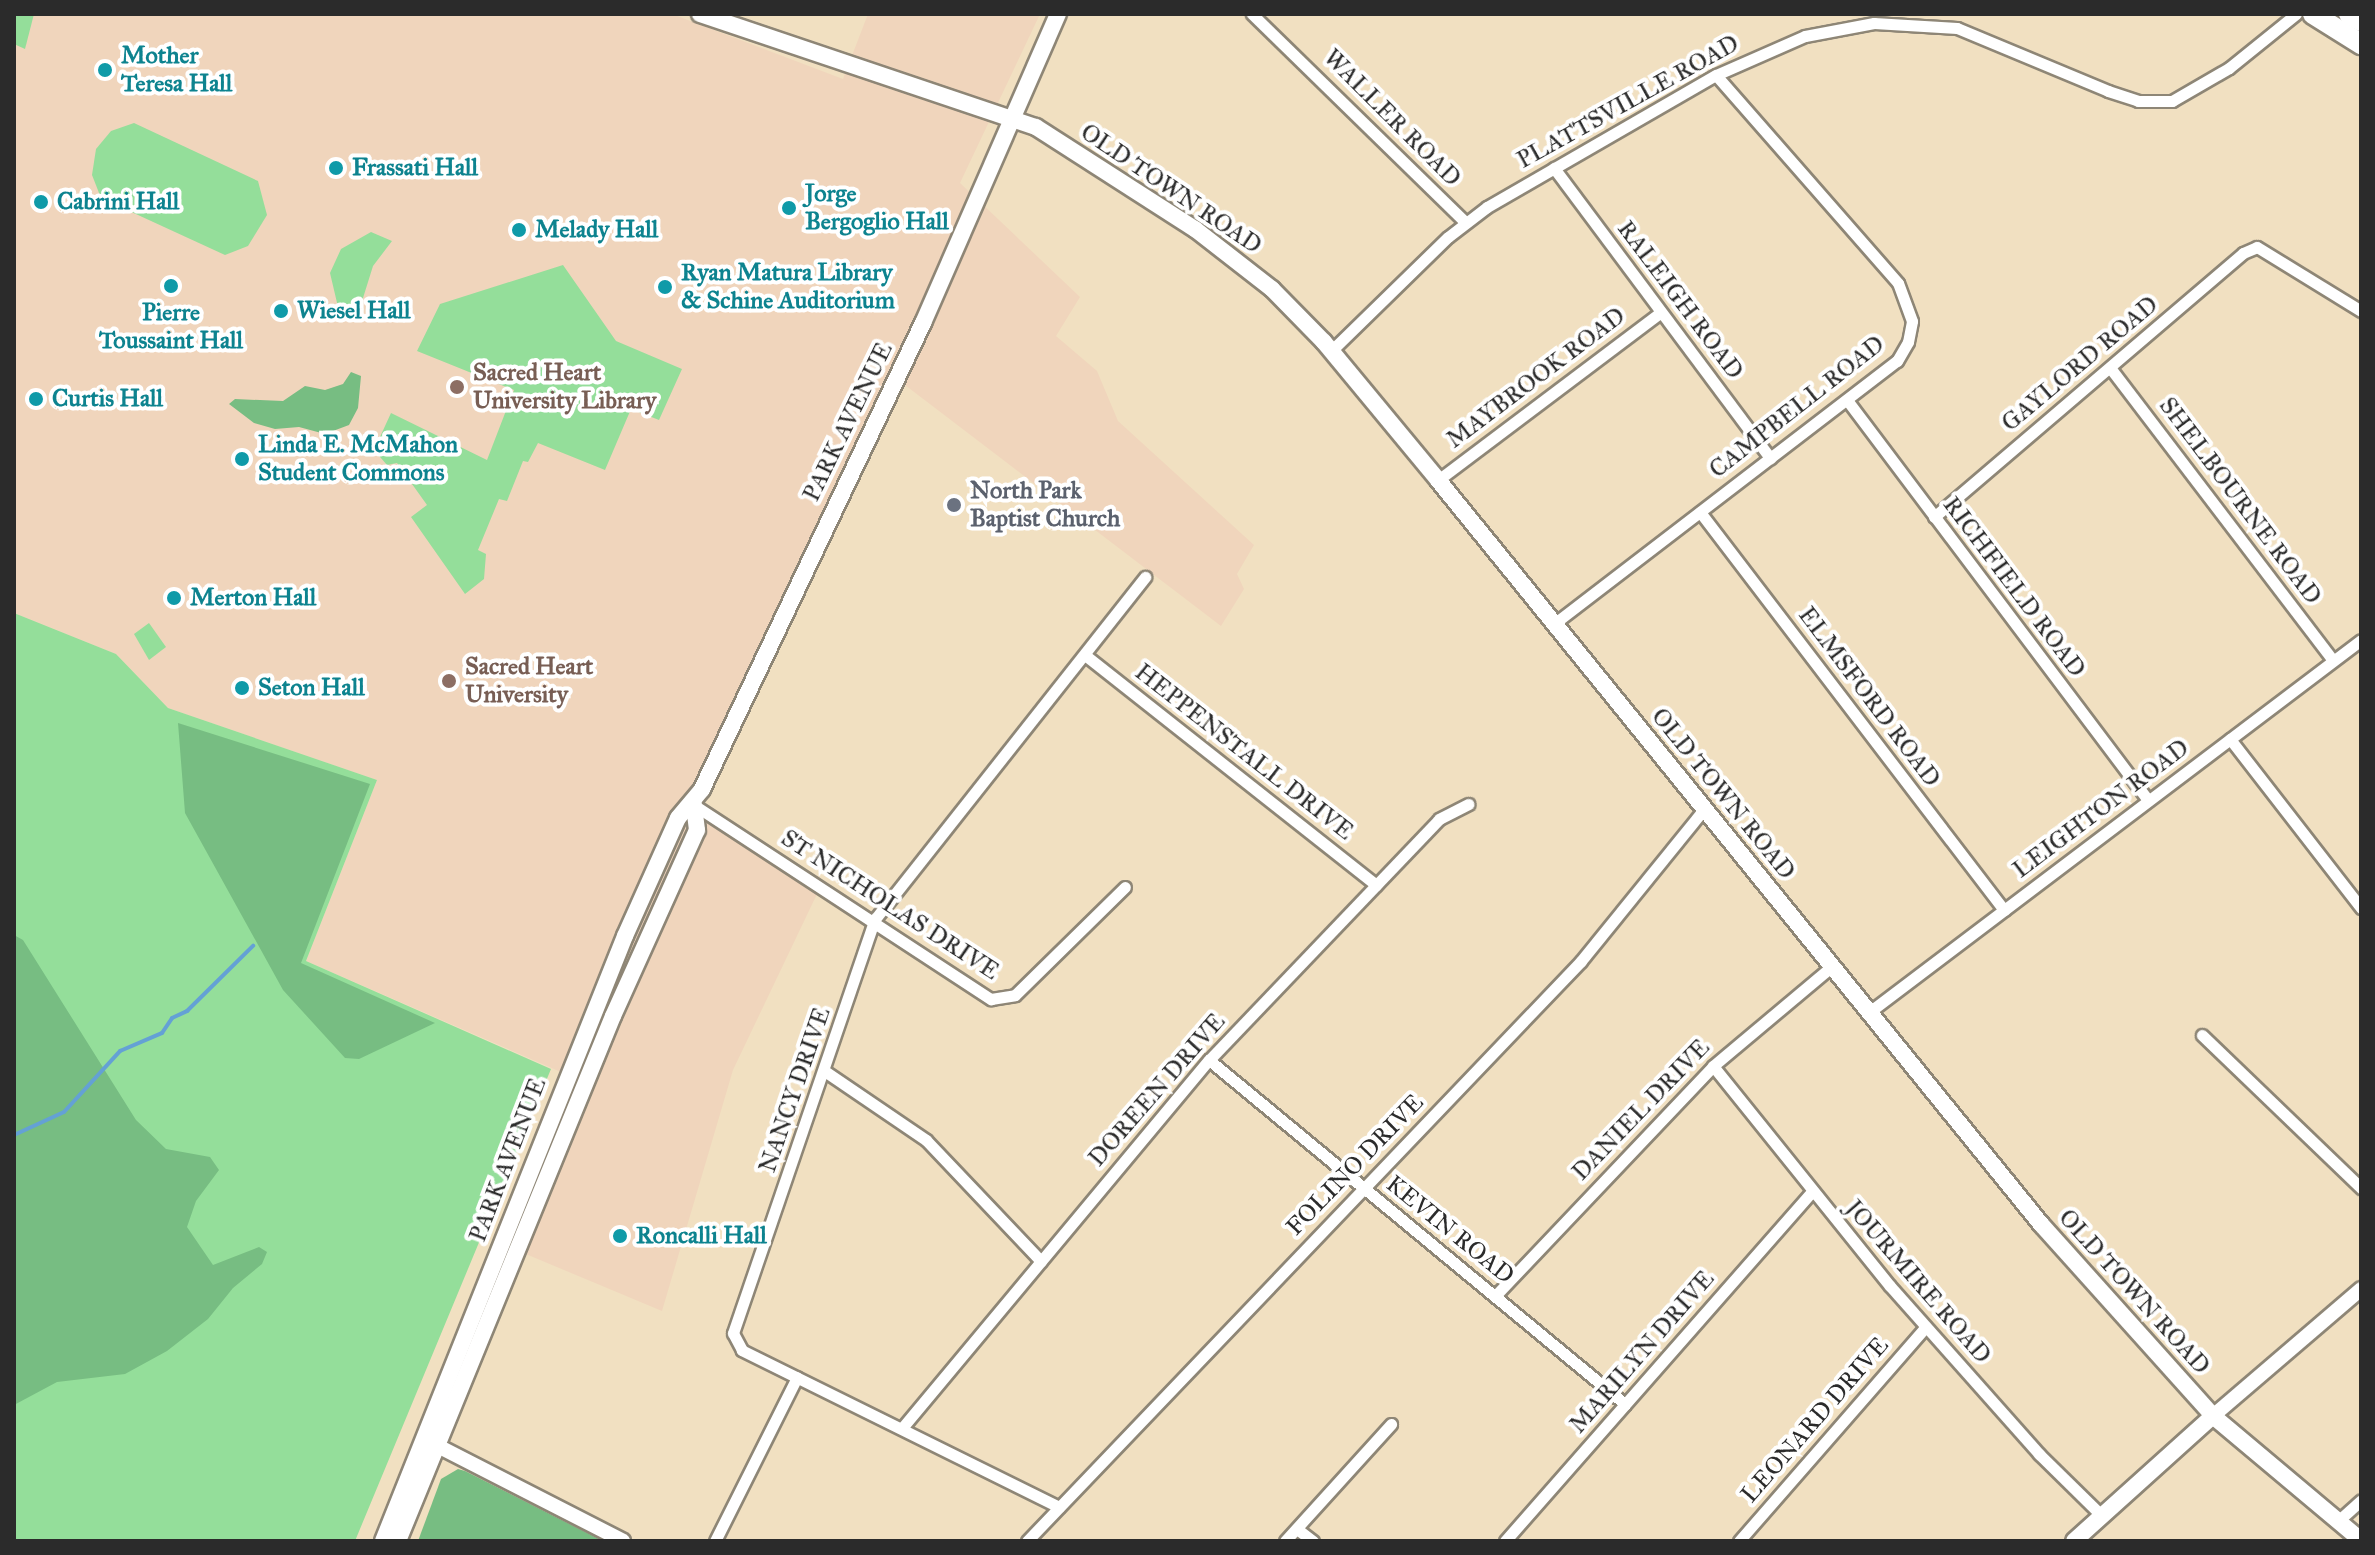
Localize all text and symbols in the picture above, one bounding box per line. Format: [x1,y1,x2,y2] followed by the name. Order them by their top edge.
[1512,29,1744,175] street label: PLATTSVILLE ROAD
[121,42,232,98] place label: Mother Teresa Hall
[1317,43,1467,193] street label: WALLER ROAD
[96,61,114,79] marker: Mother Teresa Hall
[1075,118,1267,260] street label: OLD TOWN ROAD
[352,154,478,182] place label: Frassati Hall
[327,159,345,177] marker: Frassati Hall
[805,180,949,236] place label: Jorge Bergoglio Hall
[57,188,179,216] place label: Cabrini Hall
[32,193,50,211] marker: Cabrini Hall
[780,199,798,217] marker: Jorge Bergoglio Hall
[1611,215,1749,385] street label: RALEIGH ROAD
[535,216,658,244] place label: Melady Hall
[510,221,528,239] marker: Melady Hall
[681,259,895,315] place label: Ryan Matura Library & Schine Auditorium
[162,277,180,295] marker: Pierre Toussaint Hall
[656,278,674,296] marker: Ryan Matura Library & Schine Auditorium
[1996,290,2164,438] street label: GAYLORD ROAD
[297,297,411,325] place label: Wiesel Hall
[99,299,243,355] place label: Pierre Toussaint Hall
[272,302,290,320] marker: Wiesel Hall
[1441,302,1631,454] street label: MAYBROOK ROAD
[1704,330,1890,484] street label: CAMPBELL ROAD
[797,338,899,506] street label: PARK AVENUE
[473,359,656,415] place label: Sacred Heart University Library
[448,378,466,396] marker: Sacred Heart University Library
[52,385,163,413] place label: Curtis Hall
[27,390,45,408] marker: Curtis Hall
[2153,392,2327,610] street label: SHELBOURNE ROAD
[258,431,458,487] place label: Linda E. McMahon Student Commons
[233,450,251,468] marker: Linda E. McMahon Student Commons
[970,477,1120,533] place label: North Park Baptist Church
[1937,491,2091,683] street label: RICHFIELD ROAD
[945,496,963,514] marker: North Park Baptist Church
[190,584,316,612] place label: Merton Hall
[165,589,183,607] marker: Merton Hall
[1792,601,1946,793] street label: ELMSFORD ROAD
[465,653,593,709] place label: Sacred Heart University
[1129,658,1359,846] street label: HEPPENSTALL DRIVE
[440,672,458,690] marker: Sacred Heart University
[258,674,365,702] place label: Seton Hall
[233,679,251,697] marker: Seton Hall
[1645,703,1801,885] street label: OLD TOWN ROAD
[2007,734,2195,884] street label: LEIGHTON ROAD
[776,824,1004,986] street label: ST NICHOLAS DRIVE
[753,1004,837,1176] street label: NANCY DRIVE
[1083,1008,1231,1172] street label: DOREEN DRIVE
[1566,1033,1716,1187] street label: DANIEL DRIVE
[464,1074,552,1246] street label: PARK AVENUE
[1280,1088,1430,1242] street label: FOLINO DRIVE
[1380,1170,1520,1290] street label: KEVIN ROAD
[1839,1194,1997,1370] street label: JOURMIRE ROAD
[2052,1204,2216,1380] street label: OLD TOWN ROAD
[636,1222,767,1250] place label: Roncalli Hall
[611,1227,629,1245] marker: Roncalli Hall
[1564,1265,1720,1439] street label: MARILYN DRIVE
[1735,1331,1895,1509] street label: LEONARD DRIVE

